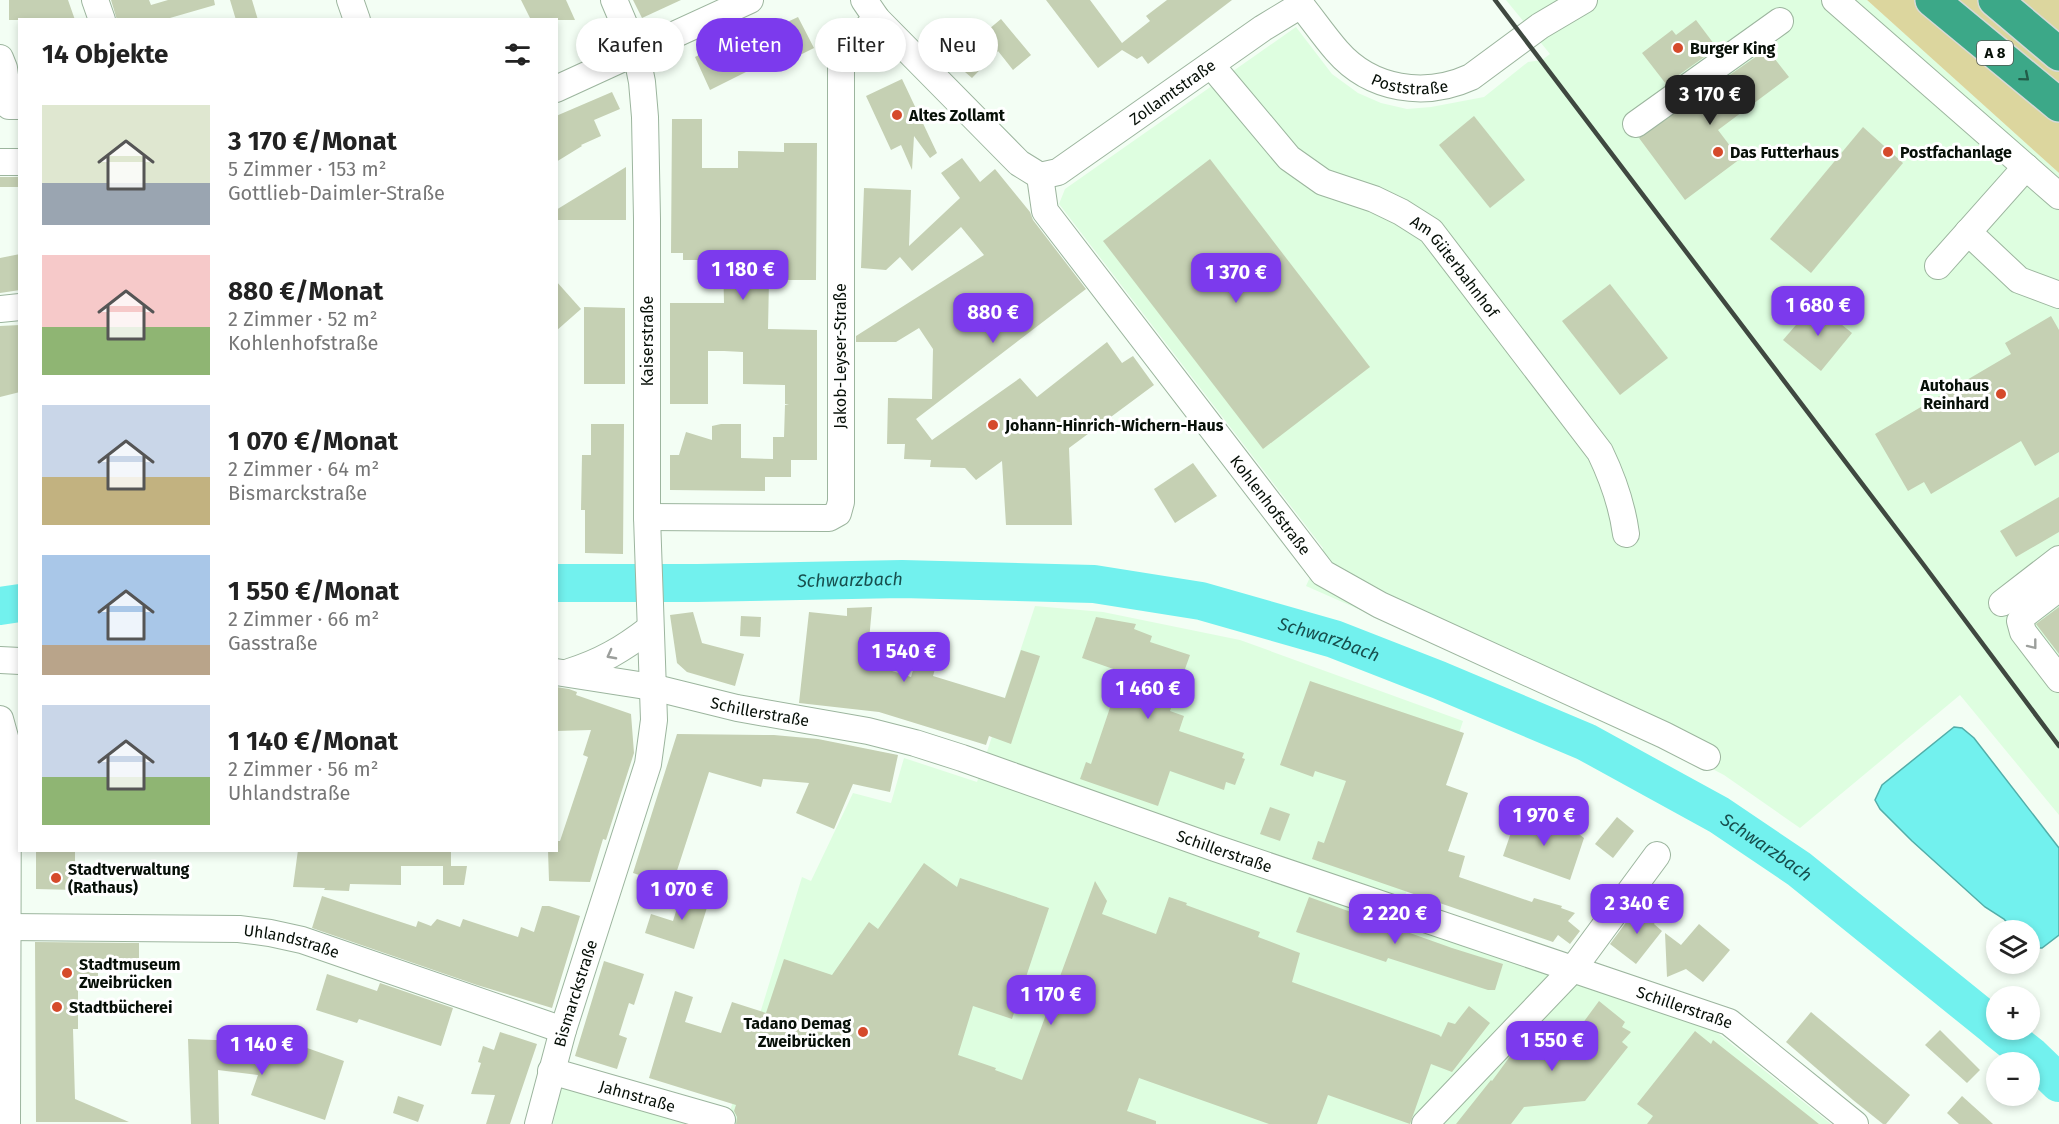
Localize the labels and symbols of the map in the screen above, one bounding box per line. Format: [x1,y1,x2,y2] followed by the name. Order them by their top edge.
[1690,39,1776,58] place label: Burger King
[1671,41,1685,55] marker: Burger King
[1977,41,2013,65] road number: A 8
[1126,55,1219,129] street label: Zollamtstraße
[1369,69,1450,98] street label: Poststraße
[2019,70,2030,81] one-way arrow
[1655,75,1765,126] pin: 3 170 €
[908,106,1006,125] place label: Altes Zollamt
[890,108,904,122] marker: Altes Zollamt
[1730,143,1839,162] place label: Das Futterhaus
[1900,143,2012,162] place label: Postfachanlage
[1711,145,1725,159] marker: Das Futterhaus
[1881,145,1895,159] marker: Postfachanlage
[1407,211,1504,322] street label: Am Güterbahnhof
[688,250,798,301] pin: 1 180 €
[1181,253,1291,304] pin: 1 370 €
[831,283,850,429] street label: Jakob-Leyser-Straße
[1763,286,1873,337] pin: 1 680 €
[951,293,1035,344] pin: 880 €
[638,296,657,386] street label: Kaiserstraße
[1919,376,1989,413] place label: Autohaus Reinhard
[1994,387,2008,401] marker: Autohaus Reinhard
[1004,416,1224,435] place label: Johann-Hinrich-Wichern-Haus
[986,418,1000,432] marker: Johann-Hinrich-Wichern-Haus
[1227,451,1315,559] street label: Kohlenhofstraße
[796,568,903,592] water label: Schwarzbach
[1275,612,1383,667] water label: Schwarzbach
[849,632,959,683] pin: 1 540 €
[2025,638,2036,649] one-way arrow
[607,648,618,659] one-way arrow
[1093,669,1203,720] pin: 1 460 €
[709,692,811,730] street label: Schillerstraße
[1489,796,1599,847] pin: 1 970 €
[1716,808,1817,886] water label: Schwarzbach
[1174,826,1275,876] street label: Schillerstraße
[68,860,190,897] place label: Stadtverwaltung (Rathaus)
[627,870,737,921] pin: 1 070 €
[49,871,63,885] marker: Stadtverwaltung (Rathaus)
[1582,884,1692,935] pin: 2 340 €
[1340,894,1450,945] pin: 2 220 €
[243,920,342,962] street label: Uhlandstraße
[549,937,601,1049] street label: Bismarckstraße
[79,955,181,992] place label: Stadtmuseum Zweibrücken
[60,966,74,980] marker: Stadtmuseum Zweibrücken
[996,975,1106,1026] pin: 1 170 €
[1634,982,1735,1032] street label: Schillerstraße
[69,998,172,1017] place label: Stadtbücherei
[50,1000,64,1014] marker: Stadtbücherei
[743,1014,851,1051] place label: Tadano Demag Zweibrücken
[1497,1021,1607,1072] pin: 1 550 €
[207,1025,317,1076] pin: 1 140 €
[856,1025,870,1039] marker: Tadano Demag Zweibrücken
[597,1076,678,1116] street label: Jahnstraße

